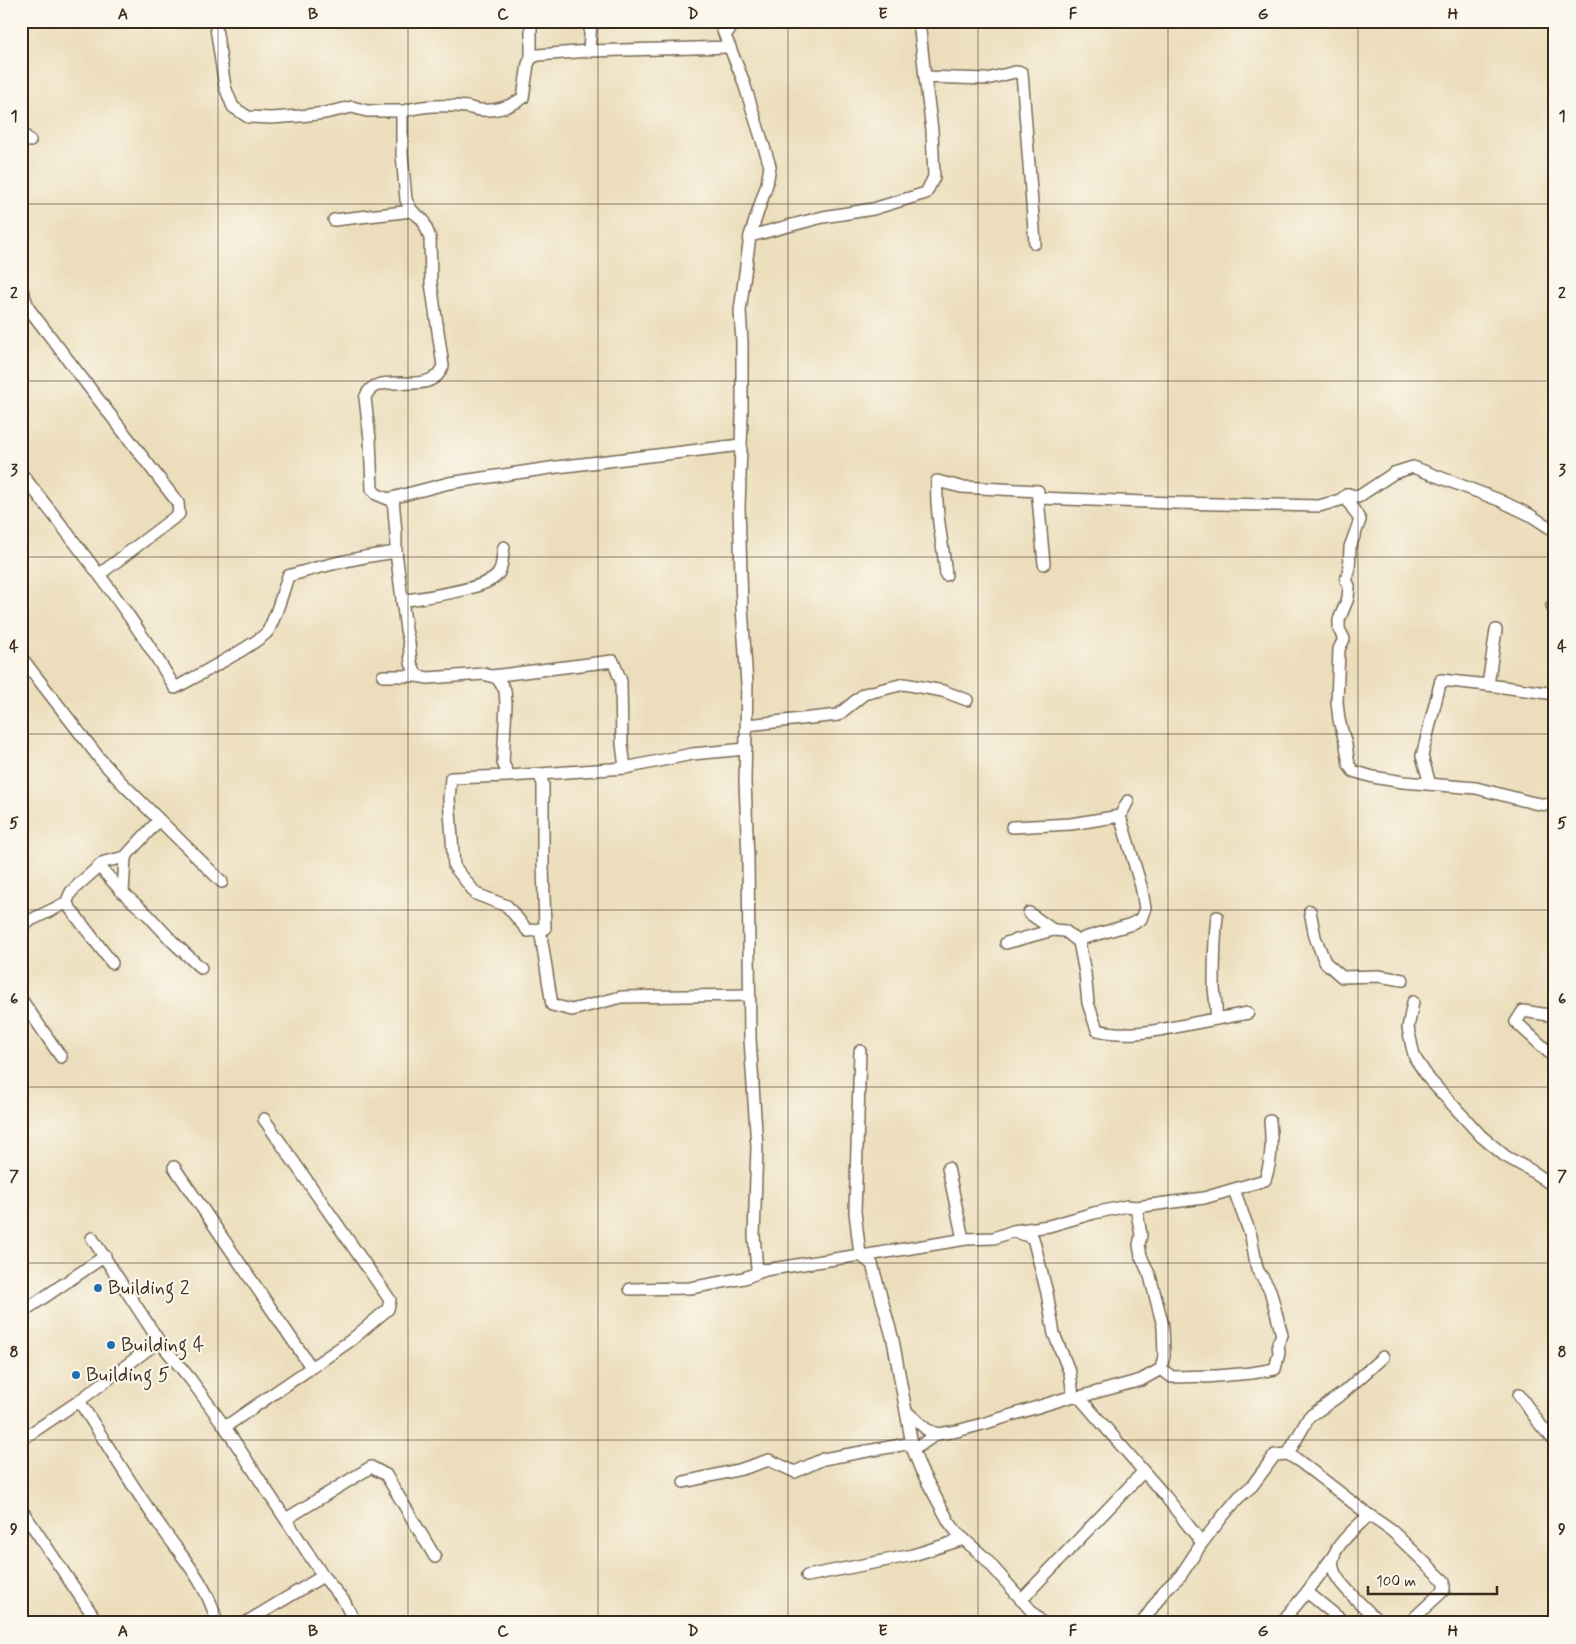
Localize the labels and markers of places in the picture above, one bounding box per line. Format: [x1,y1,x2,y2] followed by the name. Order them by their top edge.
[108,1275,190,1304] place label: Building 2
[92,1282,104,1294] marker: Building 2
[121,1332,205,1361] place label: Building 4
[105,1339,117,1351] marker: Building 4
[86,1362,170,1391] place label: Building 5
[70,1369,82,1381] marker: Building 5

